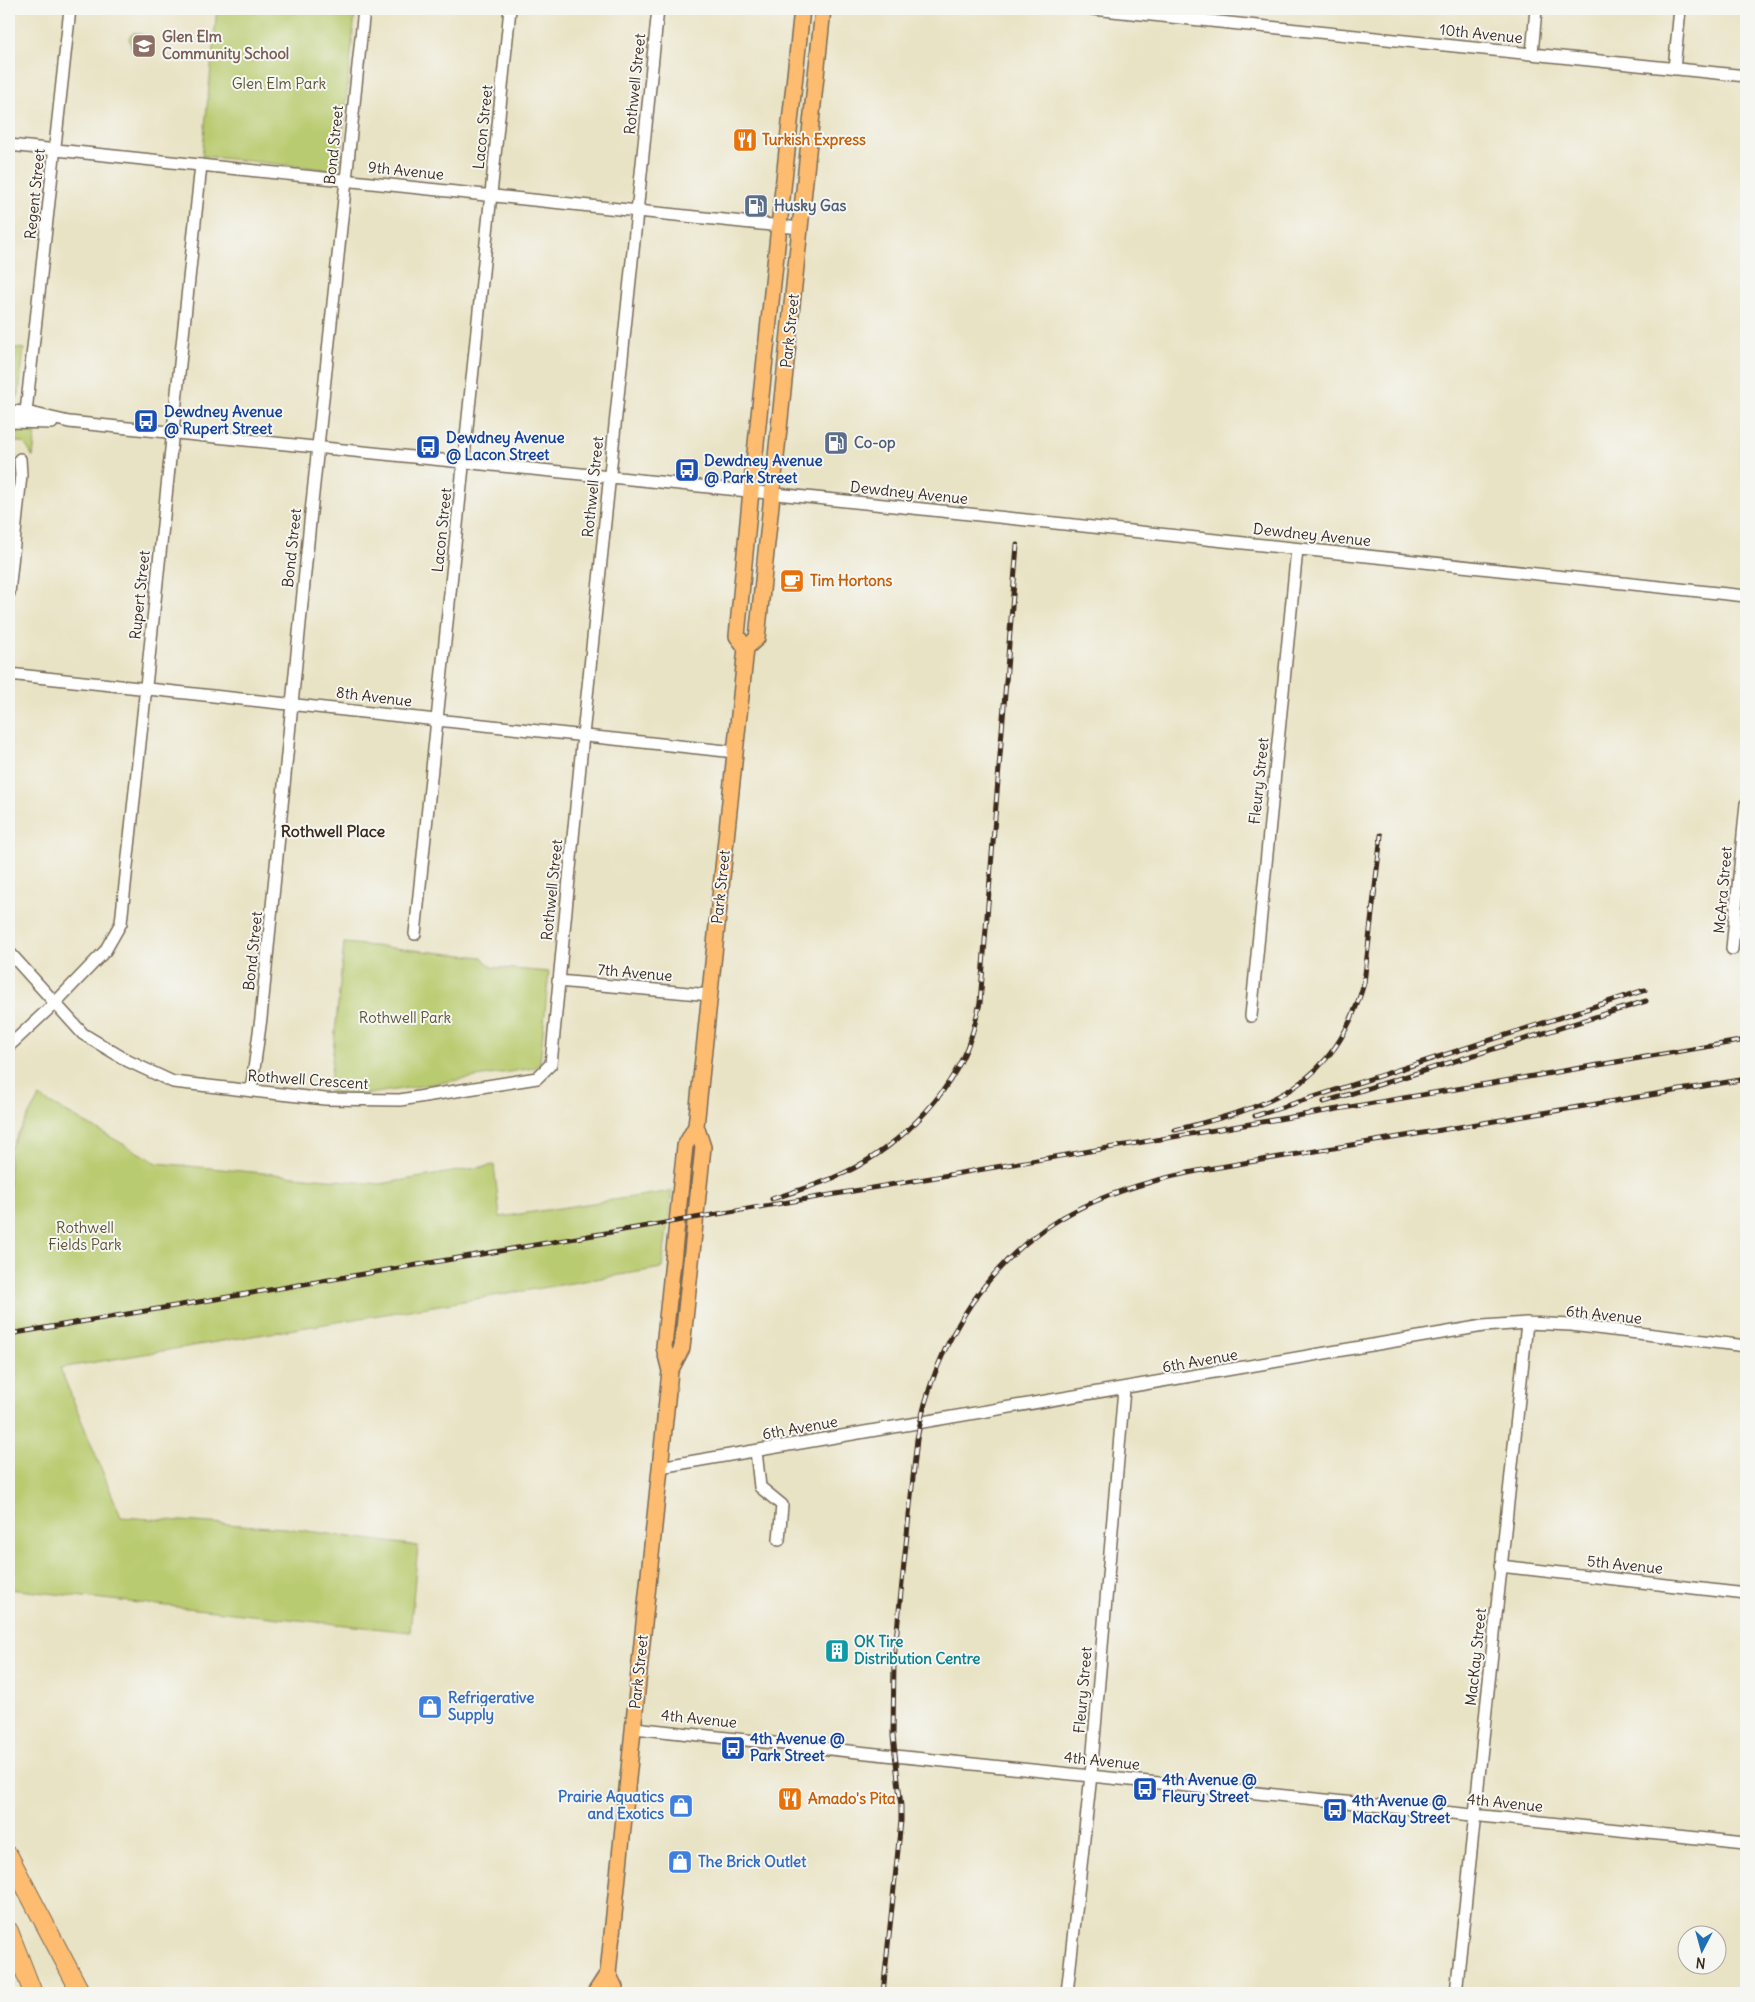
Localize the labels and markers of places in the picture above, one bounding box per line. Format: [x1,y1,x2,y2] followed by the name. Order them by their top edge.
[162,27,289,64] place label: Glen Elm Community School
[131,33,157,59] school or university icon: Glen Elm Community School
[732,127,758,153] restaurant icon: Turkish Express
[762,130,866,150] place label: Turkish Express
[743,193,769,219] fuel station icon: Husky Gas
[774,196,846,216] place label: Husky Gas
[164,402,282,439] place label: Dewdney Avenue @ Rupert Street
[133,408,159,434] bus stop icon: Dewdney Avenue @ Rupert Street
[446,428,564,465] place label: Dewdney Avenue @ Lacon Street
[823,430,849,456] fuel station icon: Co-op
[854,433,896,453] place label: Co-op
[415,434,441,460] bus stop icon: Dewdney Avenue @ Lacon Street
[704,451,822,488] place label: Dewdney Avenue @ Park Street
[674,457,700,483] bus stop icon: Dewdney Avenue @ Park Street
[779,568,805,594] cafe icon: Tim Hortons
[810,571,892,590] place label: Tim Hortons
[854,1632,980,1668] place label: OK Tire Distribution Centre
[824,1638,850,1664] building icon: OK Tire Distribution Centre
[448,1688,534,1725] place label: Refrigerative Supply
[417,1694,443,1720] shop icon: Refrigerative Supply
[750,1729,845,1765] place label: 4th Avenue @ Park Street
[720,1735,746,1761] bus stop icon: 4th Avenue @ Park Street
[1162,1770,1257,1807] place label: 4th Avenue @ Fleury Street
[1132,1776,1158,1802] bus stop icon: 4th Avenue @ Fleury Street
[777,1786,803,1812] restaurant icon: Amado's Pita
[558,1787,664,1823] place label: Prairie Aquatics and Exotics
[808,1789,896,1808] place label: Amado's Pita
[1352,1791,1451,1828] place label: 4th Avenue @ MacKay Street
[668,1793,694,1819] shop icon: Prairie Aquatics and Exotics
[1322,1797,1348,1823] bus stop icon: 4th Avenue @ MacKay Street
[667,1849,693,1875] shop icon: The Brick Outlet
[698,1852,807,1871] place label: The Brick Outlet

